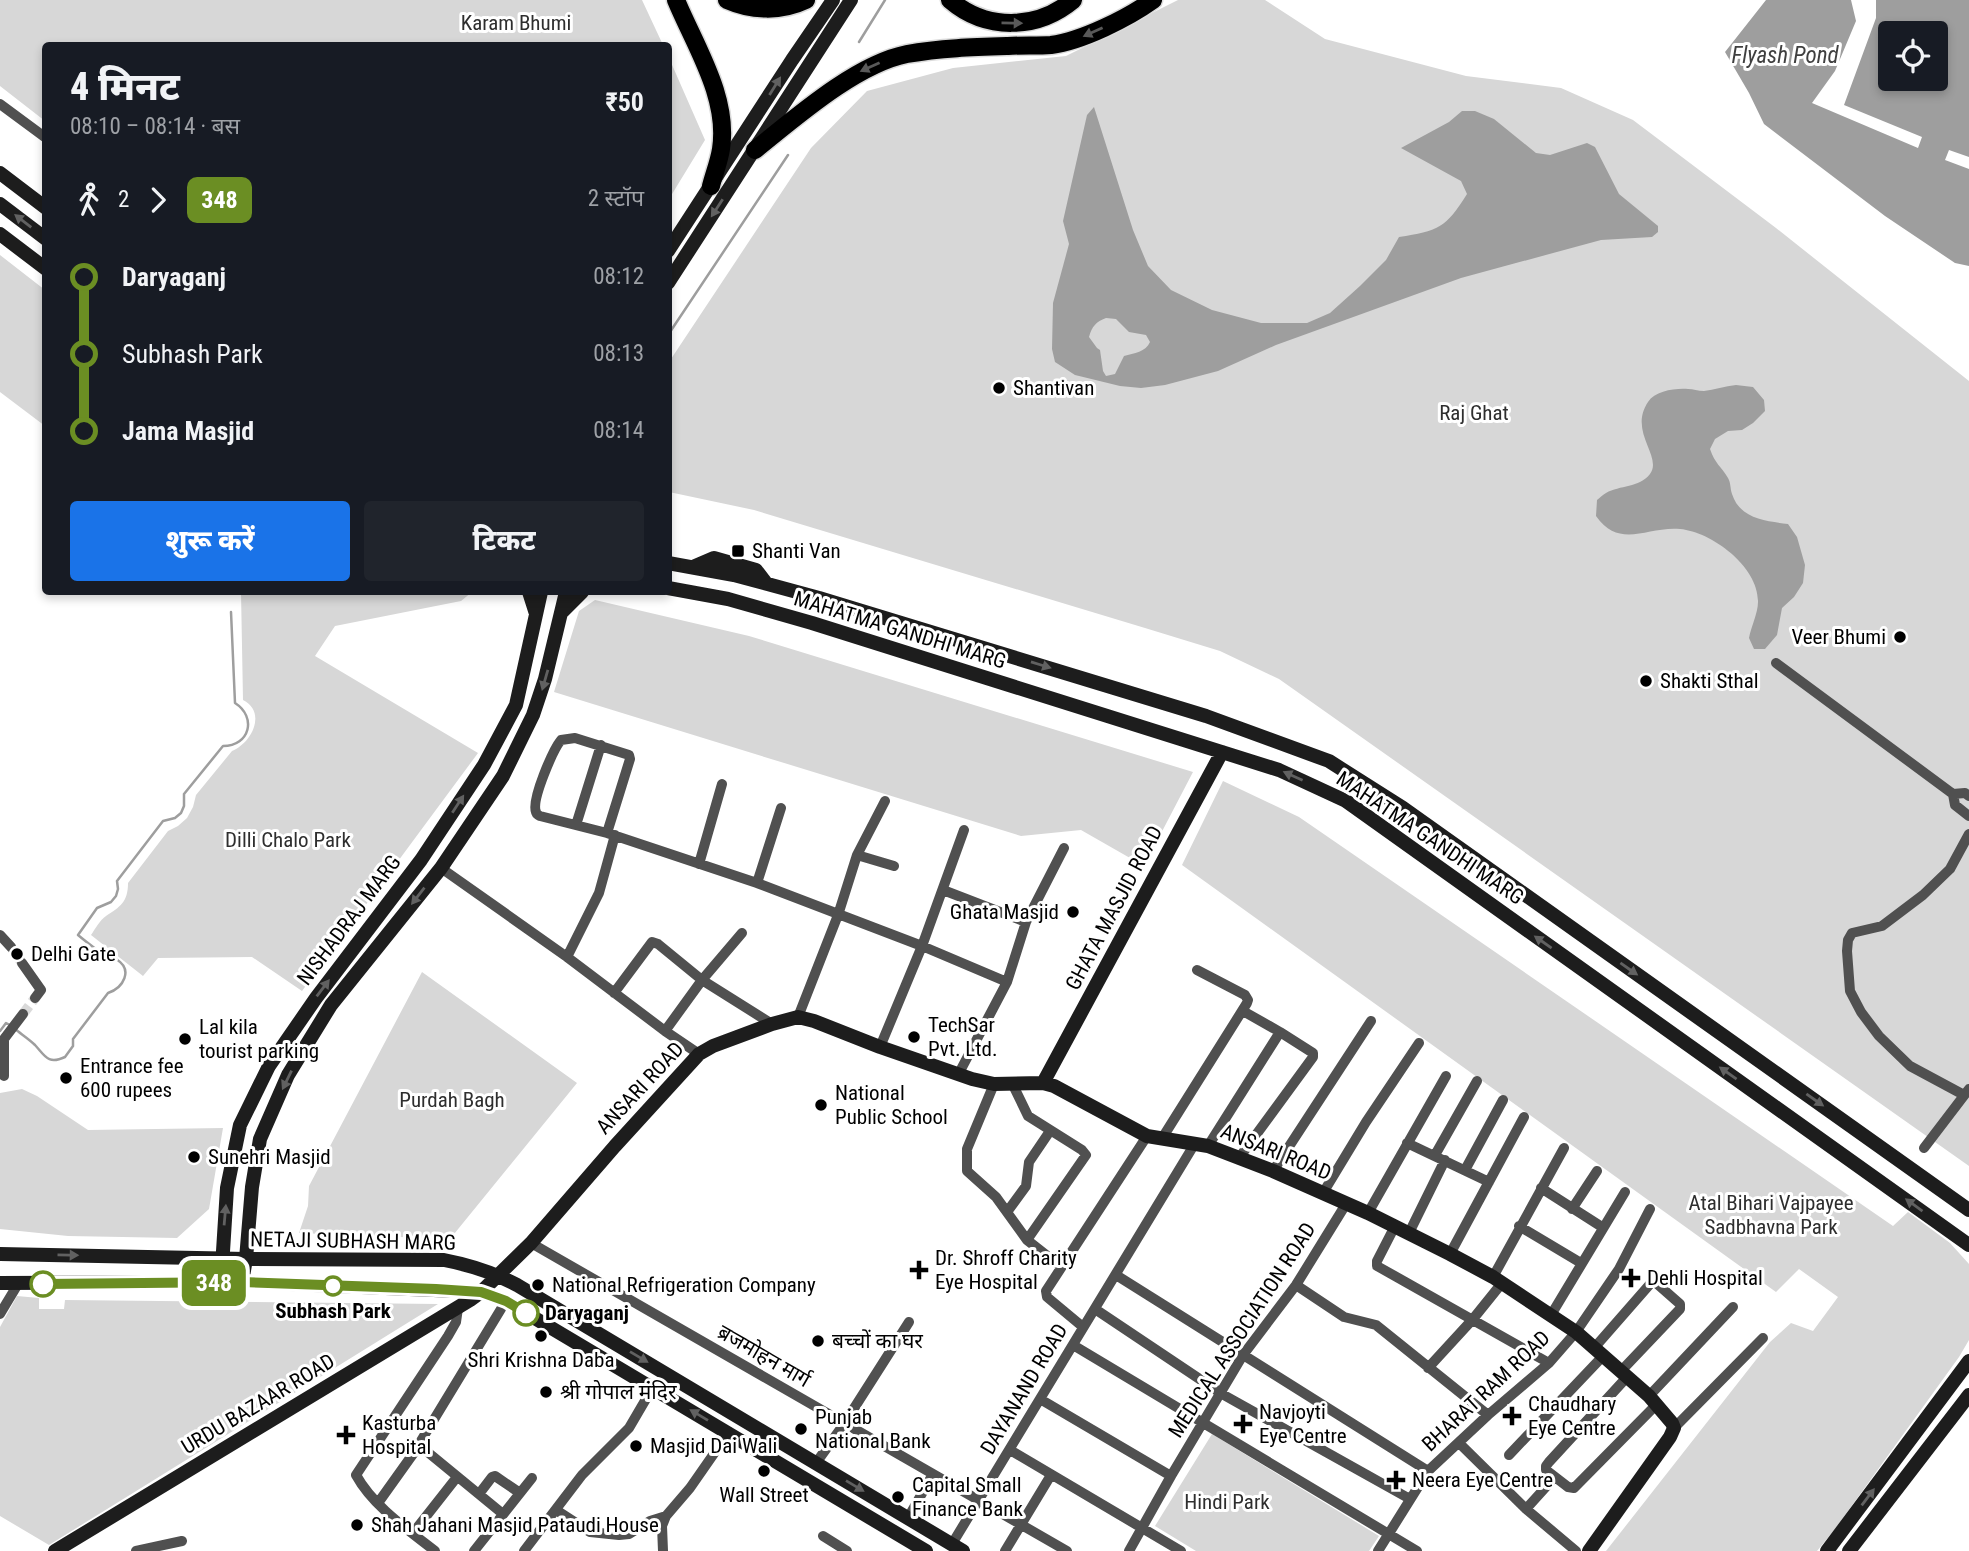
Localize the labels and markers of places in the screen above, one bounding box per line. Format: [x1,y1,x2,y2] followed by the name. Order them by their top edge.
[1013,376,1094,400] place label: Shantivan
[991,380,1007,396] marker: Shantivan
[752,539,841,563] place label: Shanti Van
[730,543,746,559] marker: Shanti Van
[1791,625,1886,649] place label: Veer Bhumi
[1892,629,1908,645] marker: Veer Bhumi
[1660,669,1759,693] place label: Shakti Sthal
[1638,673,1654,689] marker: Shakti Sthal
[950,900,1059,924] place label: Ghata Masjid
[1065,904,1081,920] marker: Ghata Masjid
[31,942,116,966] place label: Delhi Gate
[9,946,25,962] marker: Delhi Gate
[928,1013,998,1061] place label: TechSar Pvt. Ltd.
[199,1015,319,1063] place label: Lal kila tourist parking
[906,1029,922,1045] marker: TechSar Pvt. Ltd.
[177,1031,193,1047] marker: Lal kila tourist parking
[80,1054,184,1102] place label: Entrance fee 600 rupees
[58,1070,74,1086] marker: Entrance fee 600 rupees
[835,1081,948,1129] place label: National Public School
[813,1097,829,1113] marker: National Public School
[208,1145,331,1169] place label: Sunehri Masjid
[186,1149,202,1165] marker: Sunehri Masjid
[935,1246,1077,1294] place label: Dr. Shroff Charity Eye Hospital
[909,1260,929,1280] marker: Dr. Shroff Charity Eye Hospital
[1647,1266,1763,1290] place label: Dehli Hospital
[1621,1268,1641,1288] marker: Dehli Hospital
[30,1271,56,1297] unlabelled marker
[552,1273,816,1297] place label: National Refrigeration Company
[323,1276,343,1296] marker: Subhash Park
[530,1277,546,1293] marker: National Refrigeration Company
[275,1299,392,1323] place label: Subhash Park
[513,1300,539,1326] marker: Daryaganj
[545,1301,629,1325] place label: Daryaganj
[533,1328,549,1344] marker: Shri Krishna Daba
[832,1329,923,1353] place label: बच्चों का घर
[810,1333,826,1349] marker: बच्चों का घर
[468,1348,614,1372] place label: Shri Krishna Daba
[560,1380,677,1404] place label: श्री गोपाल मंदिर
[538,1384,554,1400] marker: श्री गोपाल मंदिर
[1528,1392,1616,1440] place label: Chaudhary Eye Centre
[1259,1400,1347,1448] place label: Navjoyti Eye Centre
[815,1405,931,1453] place label: Punjab National Bank
[1502,1406,1522,1426] marker: Chaudhary Eye Centre
[362,1411,436,1459] place label: Kasturba Hospital
[1233,1414,1253,1434] marker: Navjoyti Eye Centre
[793,1421,809,1437] marker: Punjab National Bank
[336,1425,356,1445] marker: Kasturba Hospital
[650,1434,777,1458] place label: Masjid Dai Wali
[628,1438,644,1454] marker: Masjid Dai Wali
[756,1463,772,1479] marker: Wall Street
[1412,1468,1553,1492] place label: Neera Eye Centre
[1386,1470,1406,1490] marker: Neera Eye Centre
[912,1473,1023,1521] place label: Capital Small Finance Bank
[719,1483,809,1507] place label: Wall Street
[890,1489,906,1505] marker: Capital Small Finance Bank
[371,1513,659,1537] place label: Shah Jahani Masjid Pataudi House
[349,1517,365,1533] marker: Shah Jahani Masjid Pataudi House

